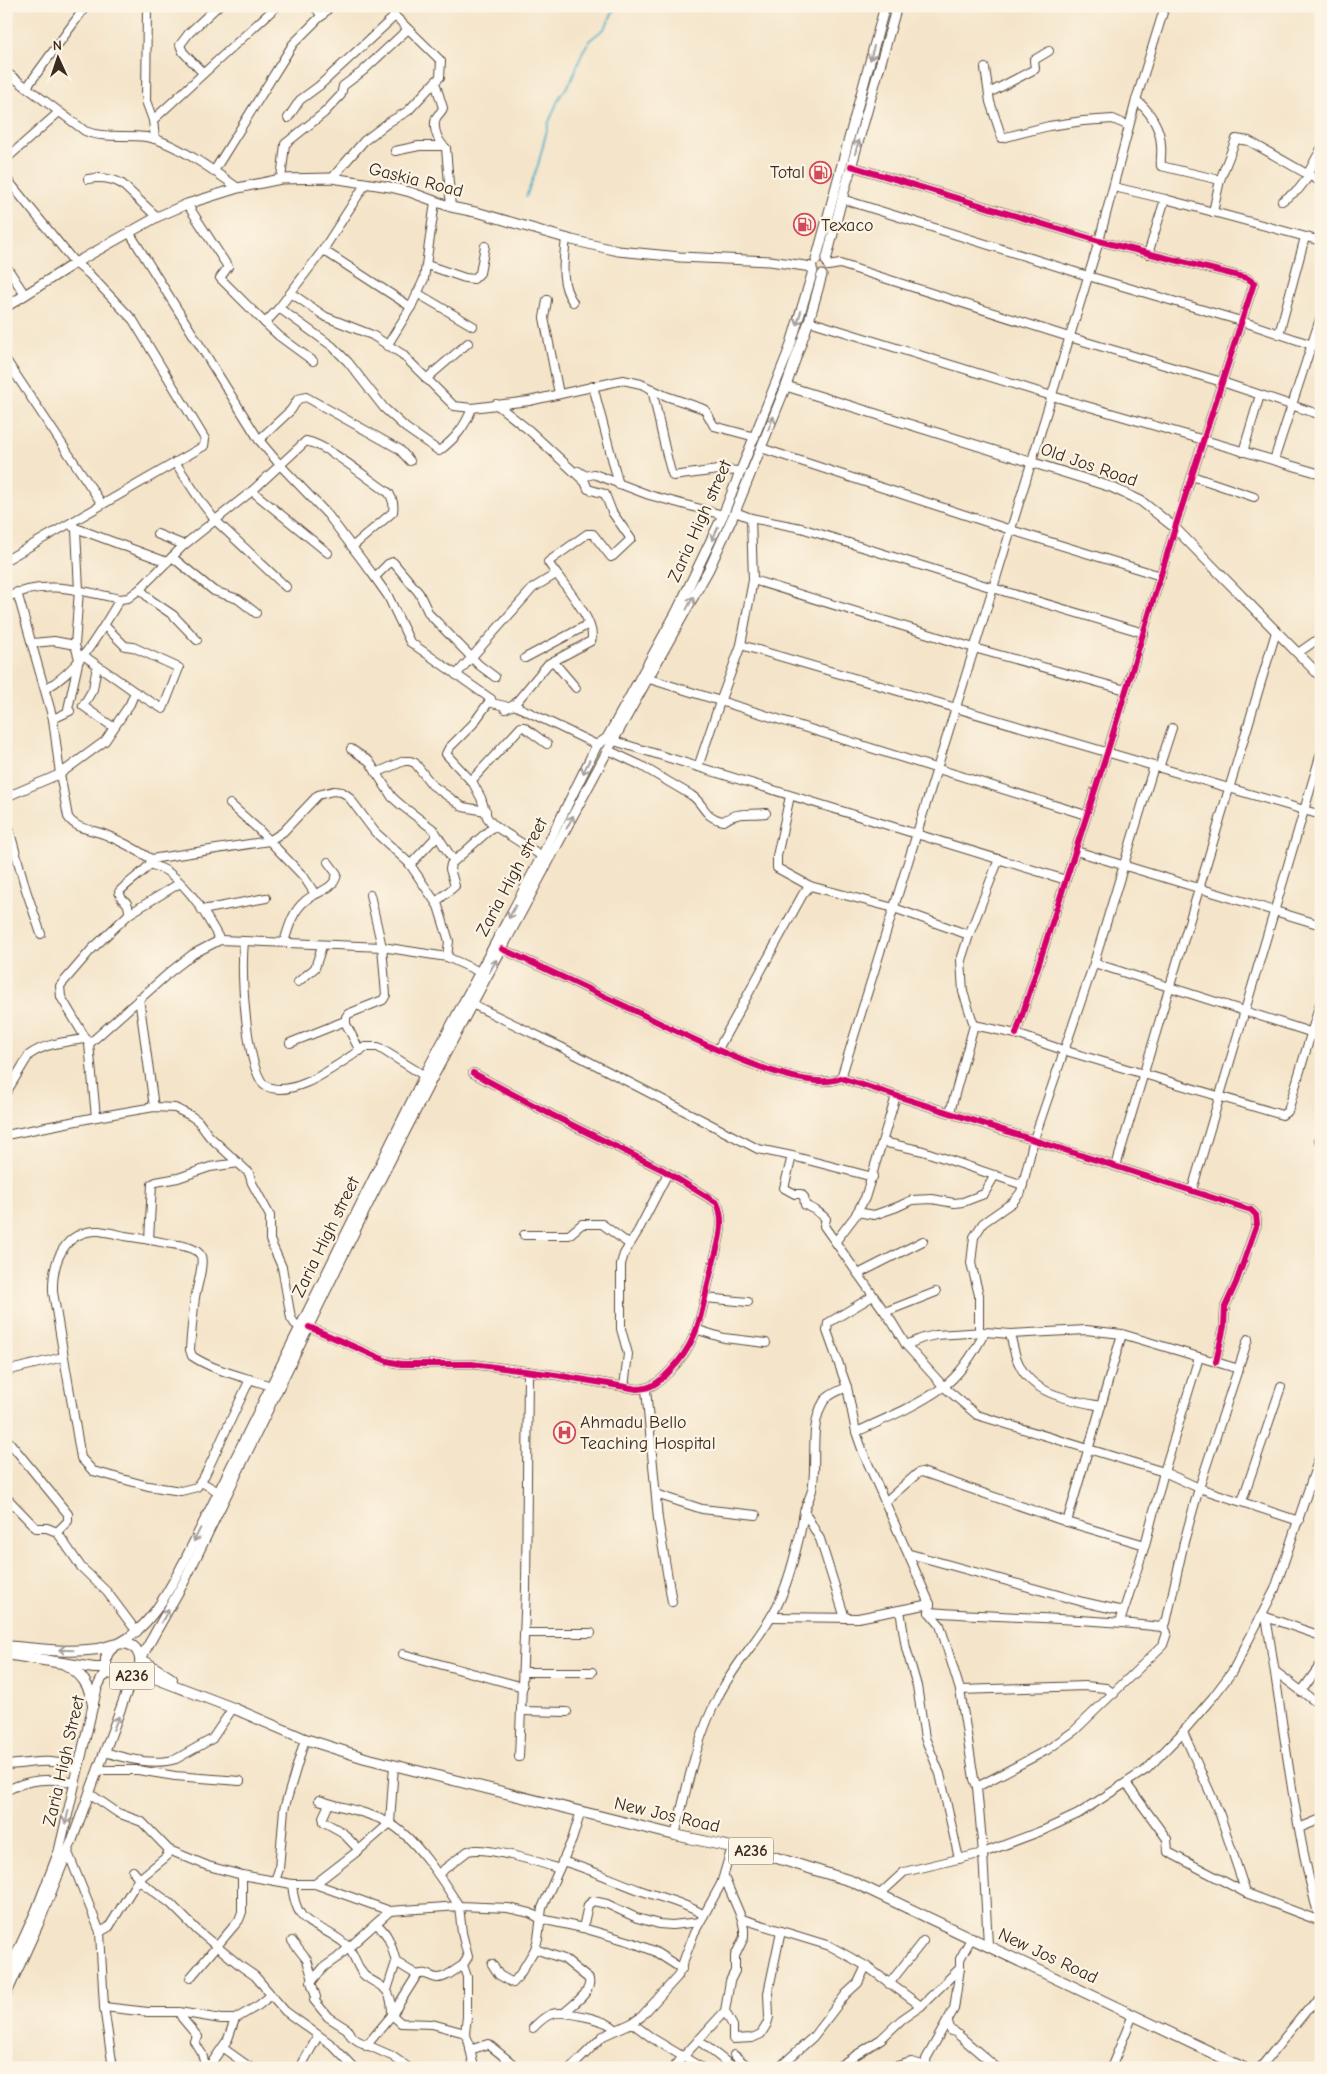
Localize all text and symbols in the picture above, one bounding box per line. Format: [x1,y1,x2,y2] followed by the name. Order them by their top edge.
[32,32,82,82] north arrow
[52,37,62,54] text: N
[867,45,877,61] one-way arrow
[852,139,862,155] one-way arrow
[367,158,465,202] street label: Gaskia Road
[809,160,833,184] fuel station icon: Total
[770,162,805,183] place label: Total
[793,213,817,237] fuel station icon: Texaco
[821,215,874,236] place label: Texaco
[794,309,804,325] one-way arrow
[767,416,776,431] one-way arrow
[1038,439,1140,491] street label: Old Jos Road
[664,456,737,585] street label: Zaria High street
[709,526,719,541] one-way arrow
[685,596,695,611] one-way arrow
[581,759,590,774] one-way arrow
[472,813,552,940] street label: Zaria High street
[565,815,575,830] one-way arrow
[507,904,517,919] one-way arrow
[488,958,498,973] one-way arrow
[288,1173,365,1301] street label: Zaria High street
[580,1412,716,1454] place label: Ahmadu Bello Teaching Hospital
[552,1420,576,1444] hospital icon: Ahmadu Bello Teaching Hospital
[192,1527,201,1542] one-way arrow
[160,1609,170,1624] one-way arrow
[59,1646,75,1655] one-way arrow
[110,1662,154,1690] road number: A236
[39,1693,89,1828] street label: Zaria High Street
[112,1716,122,1731] one-way arrow
[612,1793,722,1837] street label: New Jos Road
[62,1809,71,1825] one-way arrow
[728,1838,774,1864] road number: A236
[995,1924,1101,1988] street label: New Jos Road

